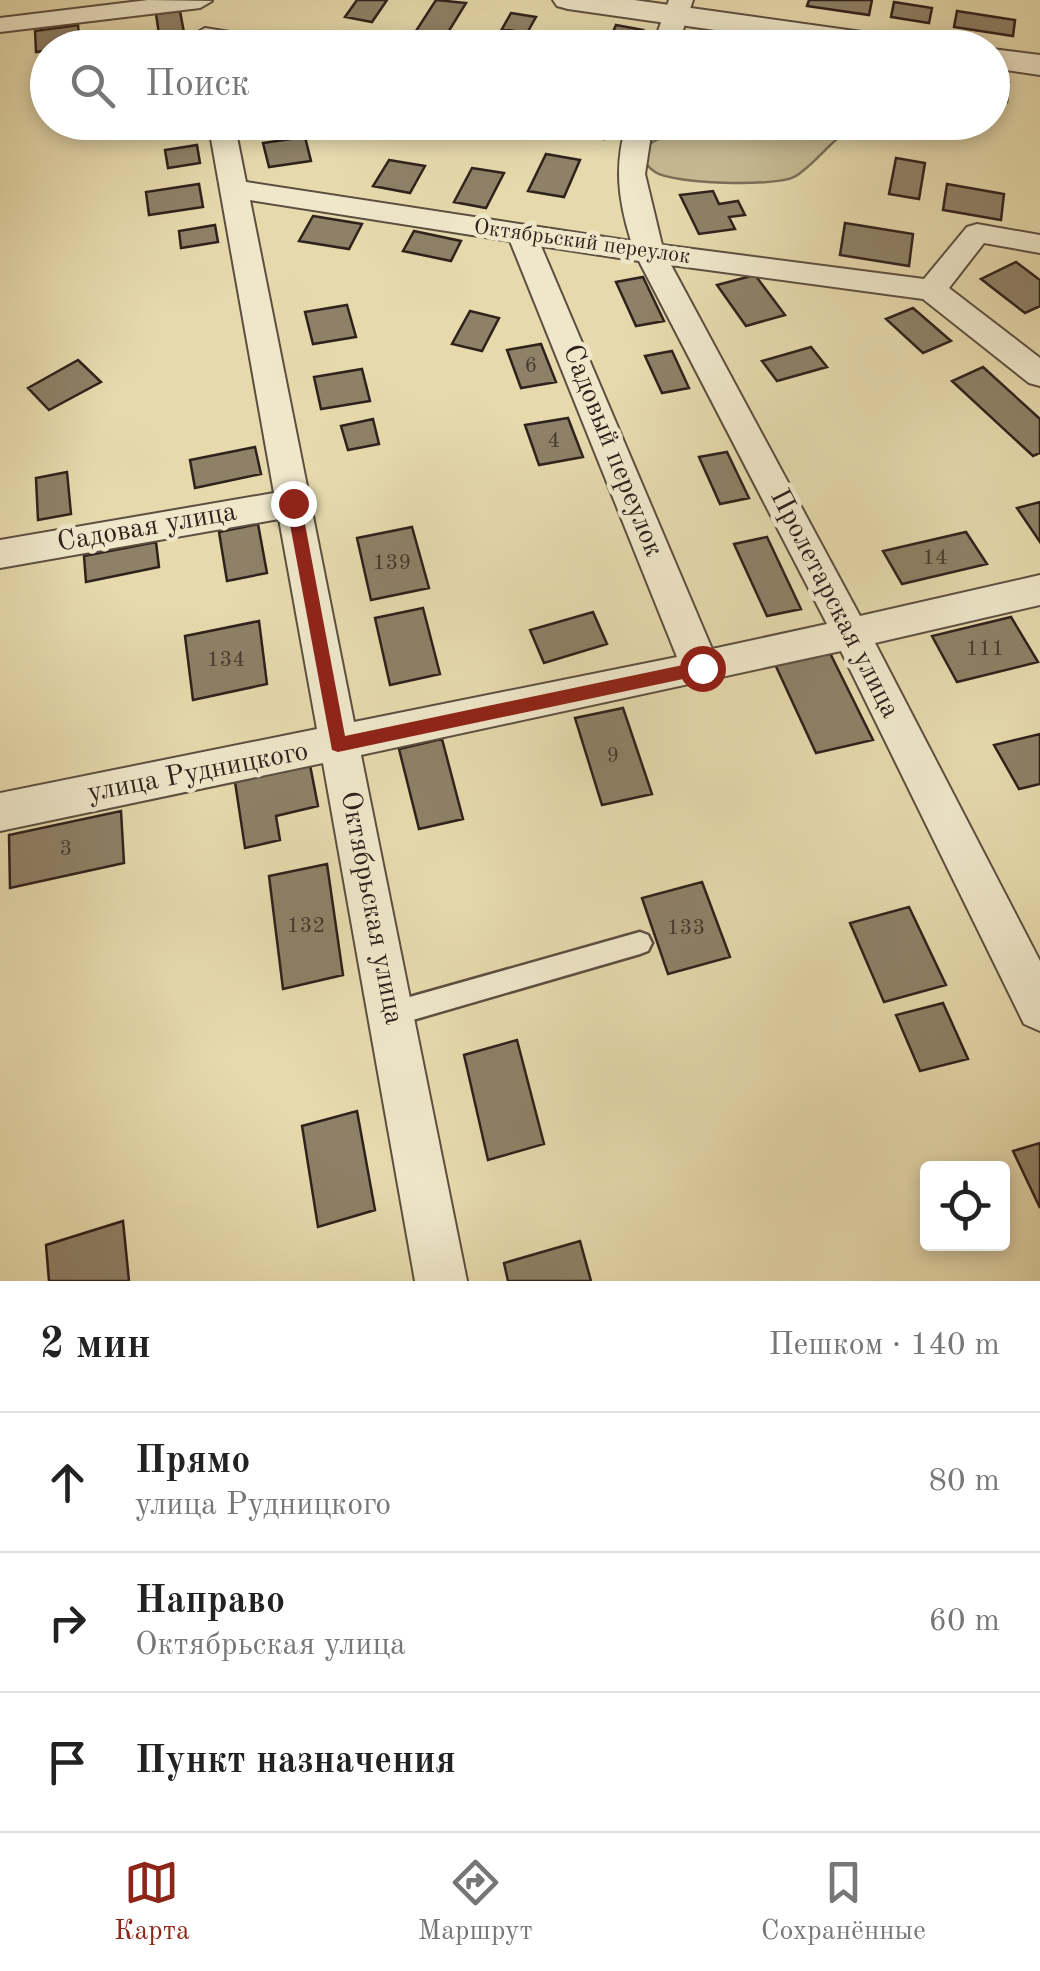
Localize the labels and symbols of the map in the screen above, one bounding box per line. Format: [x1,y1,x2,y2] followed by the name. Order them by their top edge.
[472,216,692,268] street label: Октябрьский переулок
[557,341,667,561] street label: Садовый переулок
[525,355,537,377] house number: 6
[548,430,560,452] house number: 4
[271,481,317,527] route end
[764,485,904,723] street label: Пролетарская улица
[55,498,239,558] street label: Садовая улица
[922,547,948,569] house number: 14
[373,552,411,574] house number: 139
[966,638,1004,660] house number: 111
[680,646,726,692] route start
[207,649,245,671] house number: 134
[85,738,311,808] street label: улица Рудницкого
[607,745,619,767] house number: 9
[335,789,407,1027] street label: Октябрьская улица
[60,838,72,860] house number: 3
[287,915,325,937] house number: 132
[667,917,705,939] house number: 133

